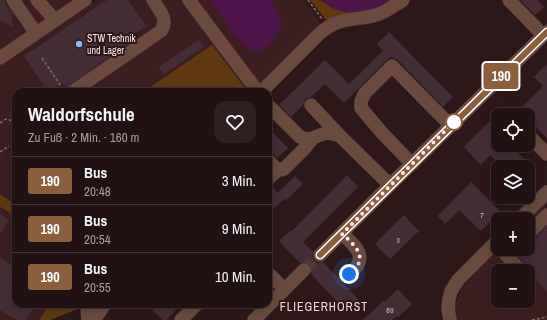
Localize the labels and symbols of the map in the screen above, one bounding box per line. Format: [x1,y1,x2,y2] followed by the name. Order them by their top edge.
[87,32,137,57] place label: STW Technik und Lager
[74,39,84,49] marker: STW Technik und Lager
[478,63,524,89] line badge: 190
[445,113,463,131] unlabelled marker
[480,210,484,220] house number: 7
[396,235,400,245] house number: 3
[339,264,359,284] your location
[280,299,368,315] district label: FLIEGERHORST
[386,305,394,315] house number: 69

